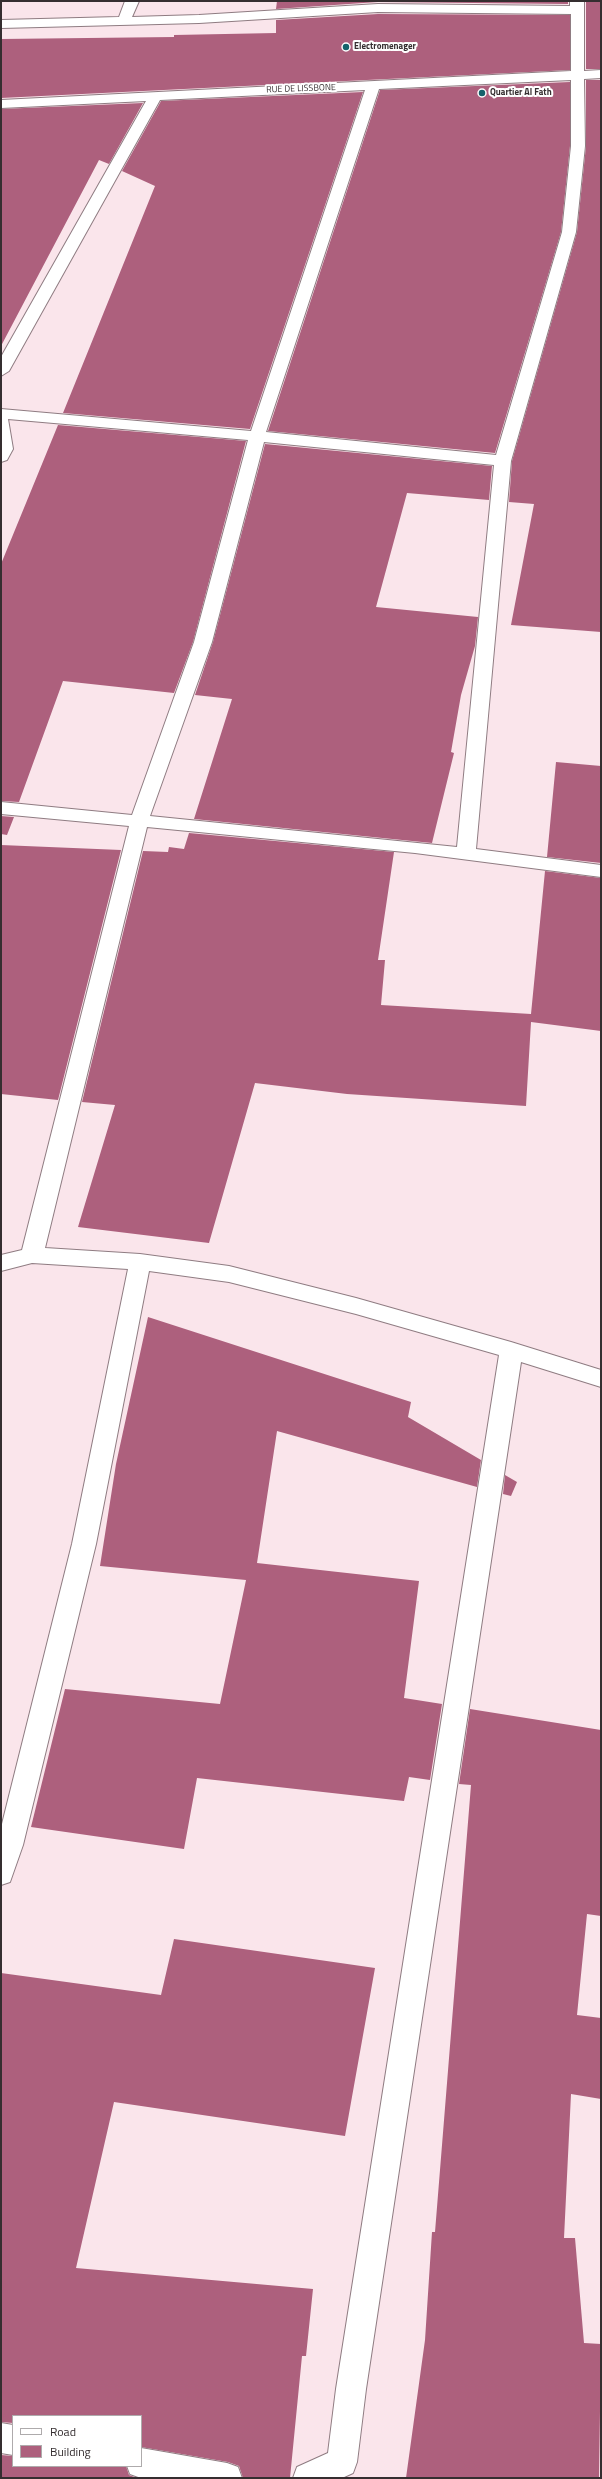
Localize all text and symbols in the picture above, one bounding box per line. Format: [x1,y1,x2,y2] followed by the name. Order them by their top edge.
[341,42,351,52] marker: Electromenager
[354,42,416,52] place label: Electromenager
[266,82,336,96] street label: RUE DE LISSBONE
[477,88,487,98] marker: Quartier Al Fath
[490,88,552,98] place label: Quartier Al Fath
[12,2415,142,2467] legend
[50,2422,76,2441] text: Road
[50,2442,91,2461] text: Building

